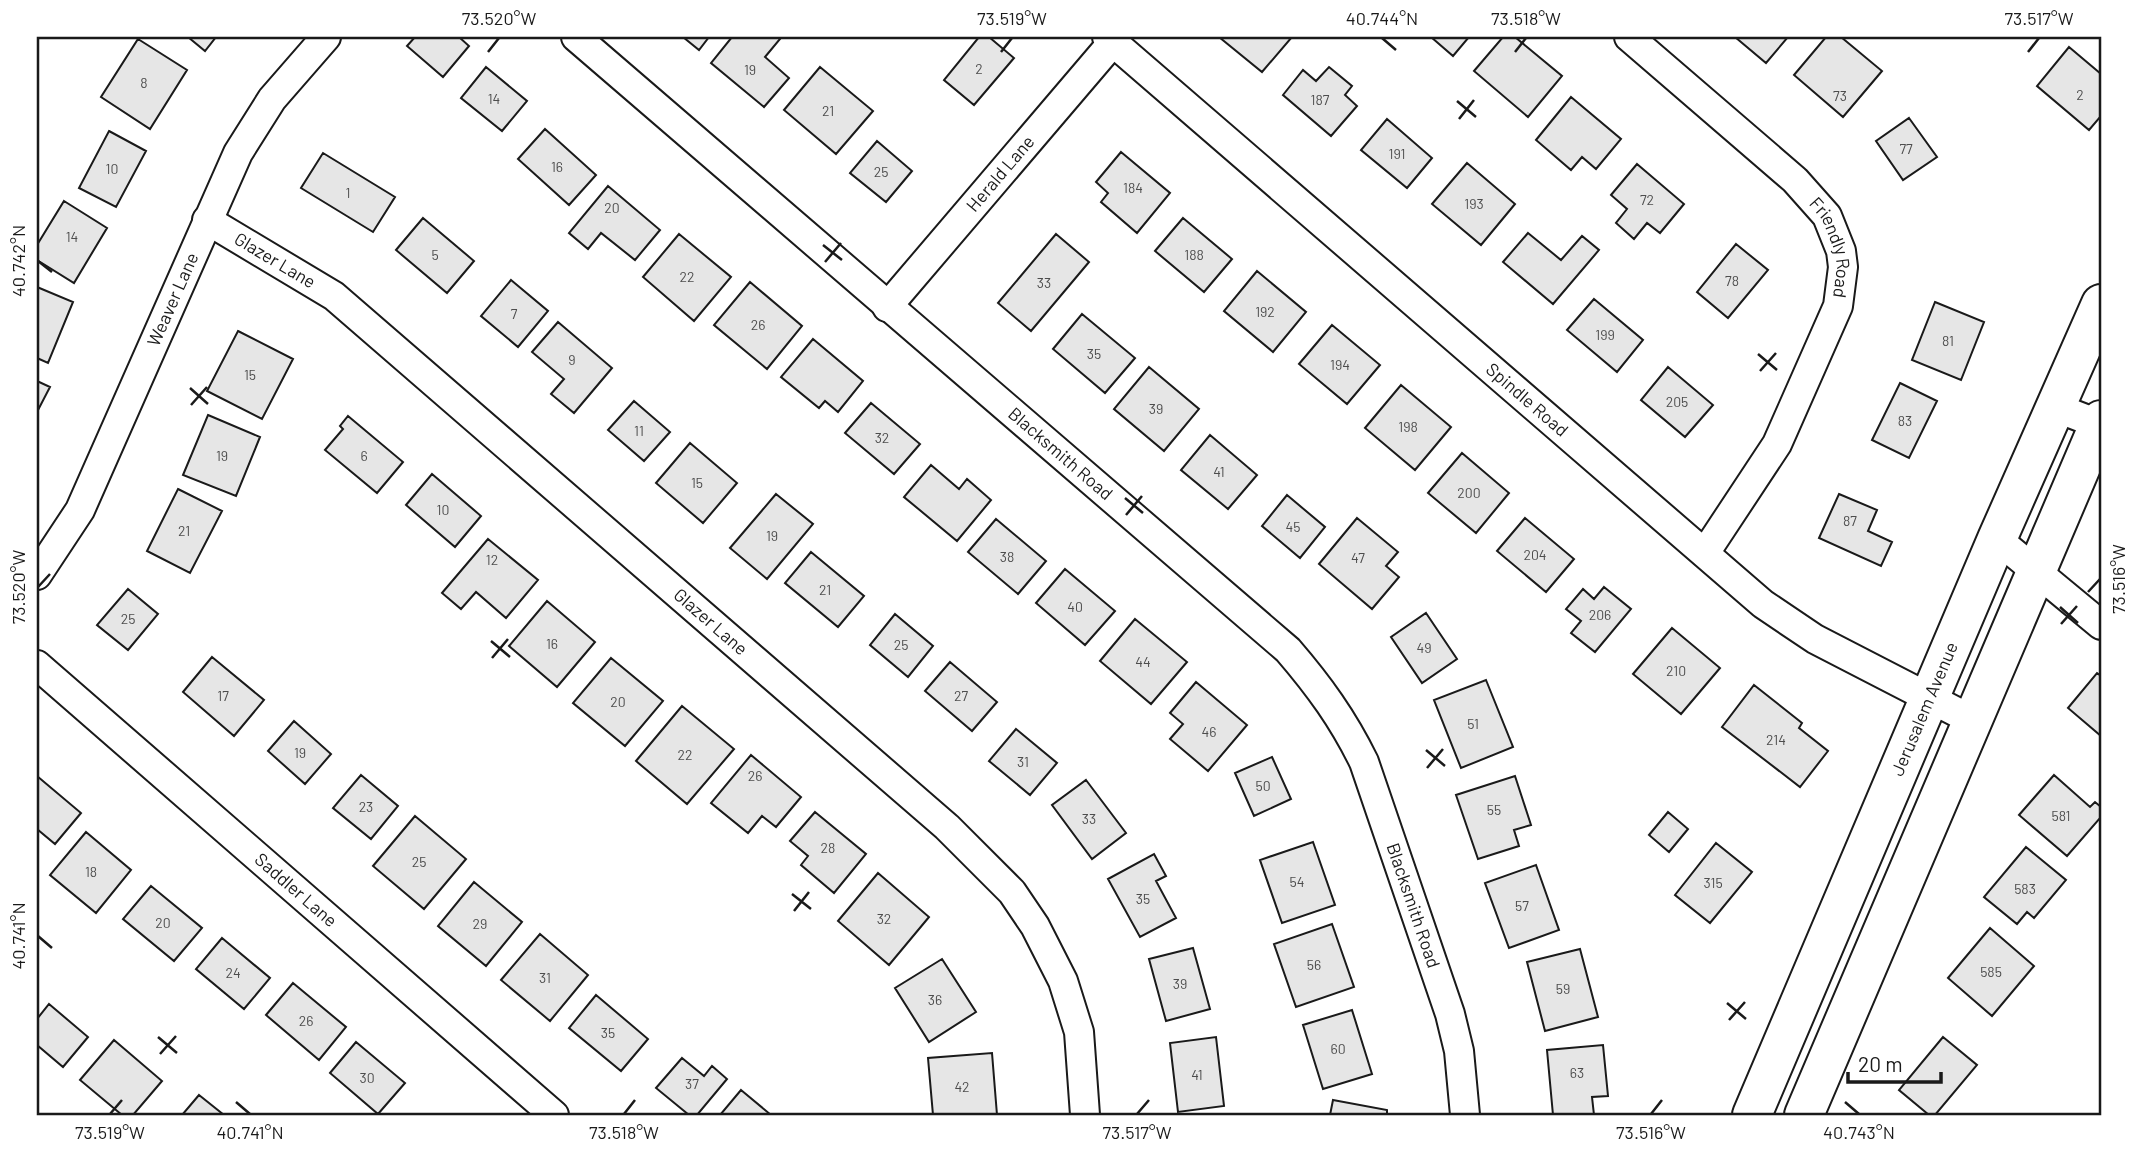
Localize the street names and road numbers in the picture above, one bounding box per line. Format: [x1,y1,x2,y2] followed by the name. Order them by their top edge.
[961,131,1038,216] street label: Herald Lane
[1805,192,1855,299] street label: Friendly Road
[231,227,320,292] street label: Glazer Lane
[142,249,203,349] street label: Weaver Lane
[1482,358,1573,441] street label: Spindle Road
[1004,402,1118,504] street label: Blacksmith Road
[670,583,753,659] street label: Glazer Lane
[1885,638,1962,779] street label: Jerusalem Avenue
[1382,840,1445,971] street label: Blacksmith Road
[251,848,342,931] street label: Saddler Lane

